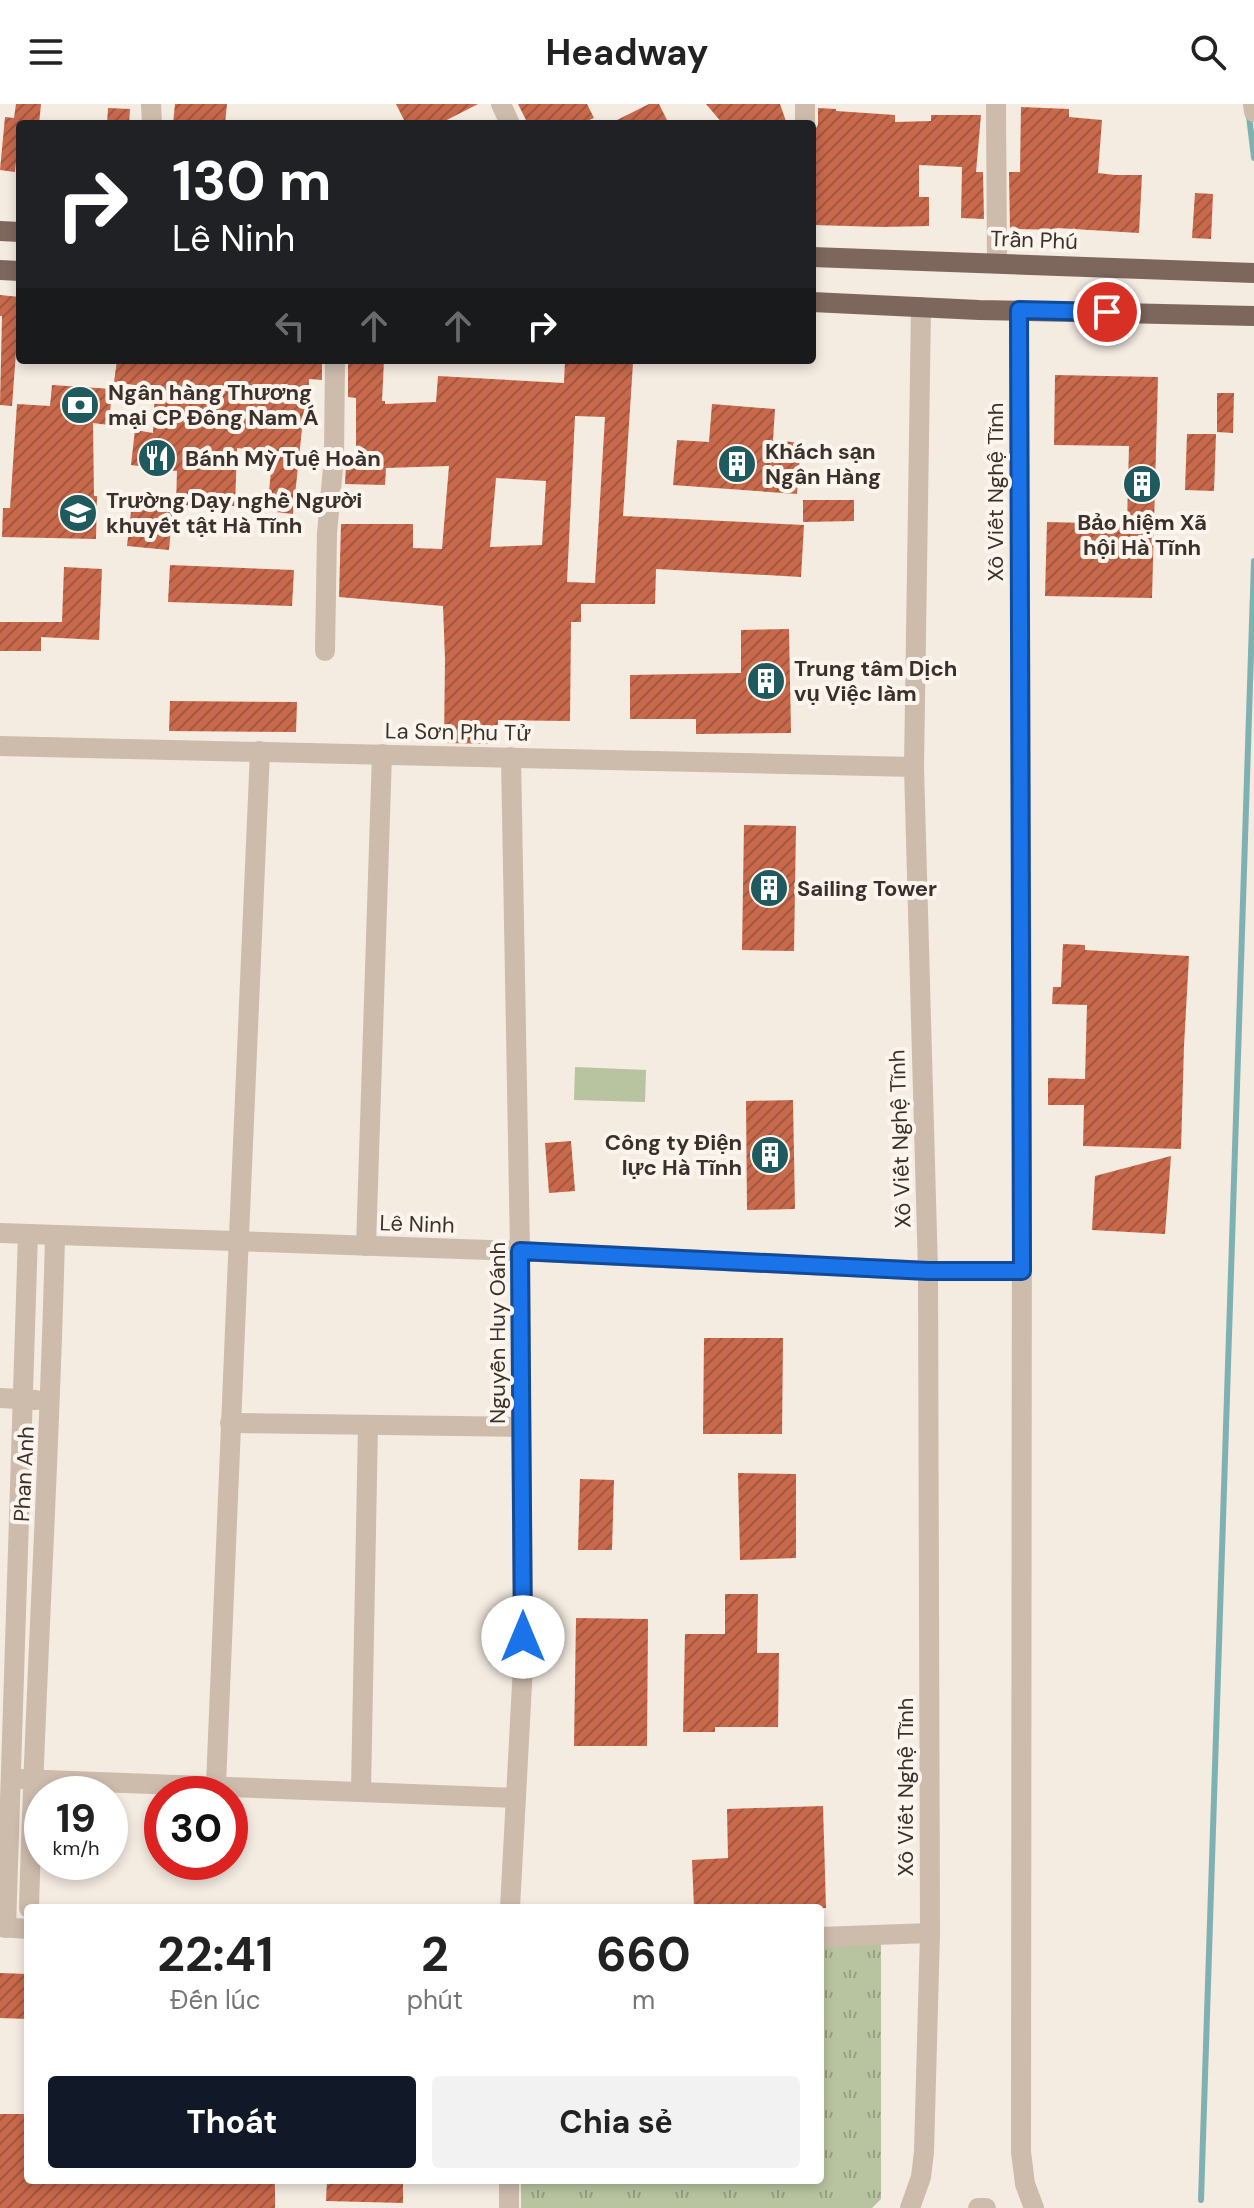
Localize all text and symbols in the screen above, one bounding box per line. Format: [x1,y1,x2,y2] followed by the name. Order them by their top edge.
[546,29,708,76] text: Headway
[24,30,68,74] icon: menu
[1186,30,1230,74] icon: search
[172,144,331,217] text: 130 m
[40,152,144,256] icon: right
[172,215,295,262] text: Lê Ninh
[990,224,1078,256] street label: Trần Phú
[1073,278,1141,346] pin
[1085,290,1129,334] icon: arrive
[268,304,312,348] icon: left
[352,304,396,348] icon: ahead
[436,304,480,348] icon: ahead
[520,304,564,348] icon: right
[108,378,319,432] place label: Ngân hàng Thương mại CP Đông Nam Á
[59,384,101,426] bank icon: Ngân hàng Thương mại CP Đông Nam Á
[981,403,1010,581] street label: Xô Viết Nghệ Tĩnh
[136,437,178,479] restaurant icon: Bánh Mỳ Tuệ Hoàn
[765,437,881,491] place label: Khách sạn Ngân Hàng
[716,443,758,485] building icon: Khách sạn Ngân Hàng
[185,444,381,473] place label: Bánh Mỳ Tuệ Hoàn
[1121,463,1163,505] building icon: Bảo hiệm Xã hội Hà Tĩnh
[106,486,362,540] place label: Trường Dạy nghề Người khuyết tật Hà Tĩnh
[57,492,99,534] school or university icon: Trường Dạy nghề Người khuyết tật Hà Tĩnh
[1077,508,1207,562] place label: Bảo hiệm Xã hội Hà Tĩnh
[794,654,957,708] place label: Trung tâm Dịch vụ Việc làm
[745,660,787,702] building icon: Trung tâm Dịch vụ Việc làm
[385,716,532,748] street label: La Sơn Phu Tử
[748,867,790,909] building icon: Sailing Tower
[797,874,937,903] place label: Sailing Tower
[882,1049,918,1229] street label: Xô Viết Nghệ Tĩnh
[605,1128,742,1182] place label: Công ty Điện lực Hà Tĩnh
[749,1134,791,1176] building icon: Công ty Điện lực Hà Tĩnh
[379,1208,455,1240] street label: Lê Ninh
[483,1242,512,1424] street label: Nguyễn Huy Oánh
[7,1425,41,1523] street label: Phan Anh
[481,1595,565,1679] position arrow
[891,1698,920,1876] street label: Xô Viết Nghệ Tĩnh
[144,1776,248,1880] speed limit sign: 30
[56,1792,96,1844] text: 19
[52,1835,100,1861] text: km/h
[157,1923,273,1986] text: 22:41
[421,1923,449,1986] text: 2
[596,1923,691,1986] text: 660
[170,1983,261,2017] text: Đến lúc
[407,1983,463,2017] text: phút
[632,1983,655,2017] text: m
[48,2076,416,2168] button: Thoát
[432,2076,800,2168] button: Chia sẻ

